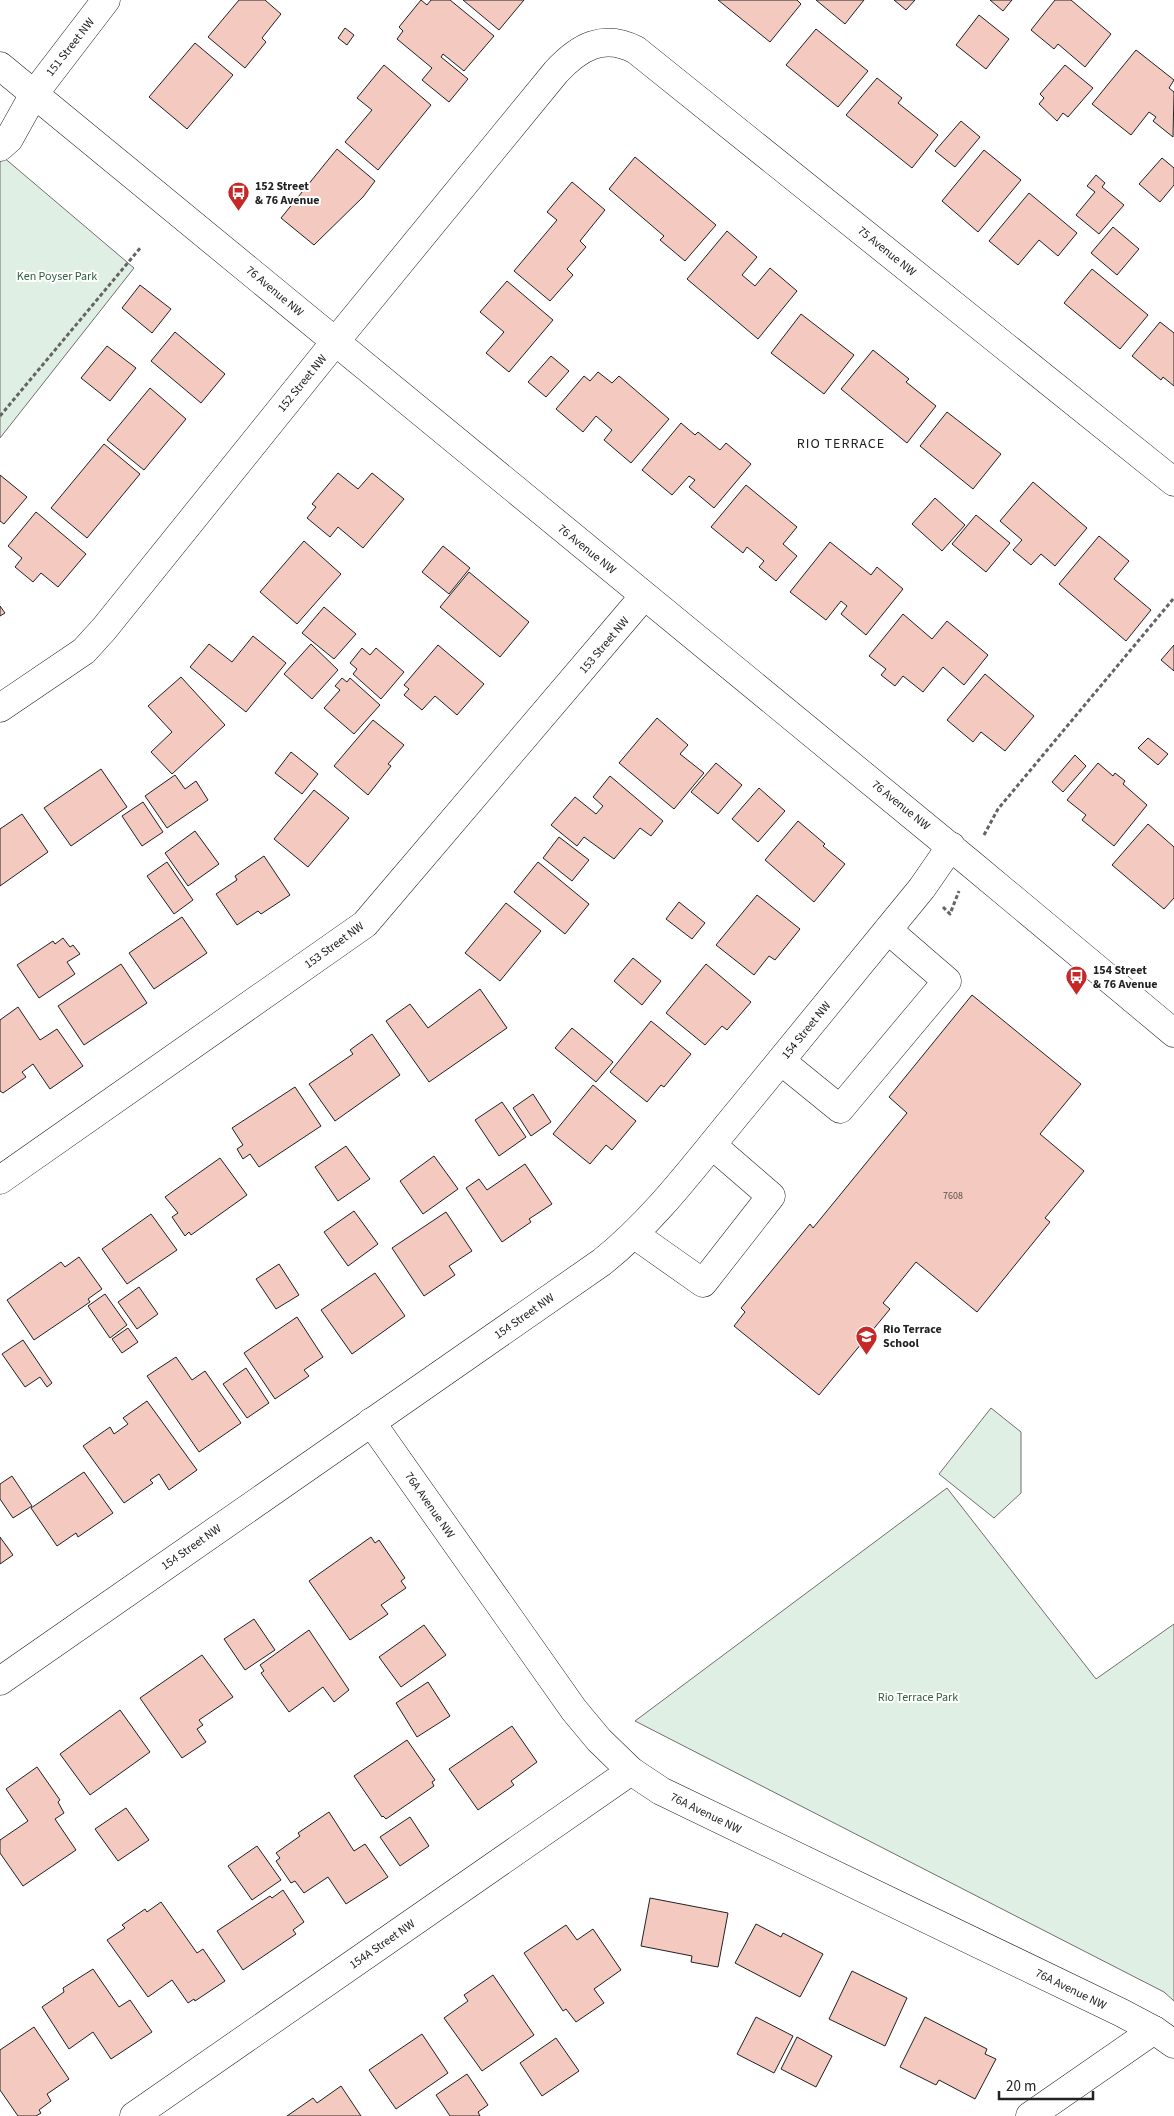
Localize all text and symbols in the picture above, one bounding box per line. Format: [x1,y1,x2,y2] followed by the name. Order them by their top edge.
[42,14,99,80] street label: 151 Street NW
[255,178,319,209] place label: 152 Street & 76 Avenue
[227,181,251,212] bus stop icon: 152 Street & 76 Avenue
[854,222,920,281] street label: 75 Avenue NW
[242,262,308,321] street label: 76 Avenue NW
[17,268,97,285] park label: Ken Poyser Park
[274,350,331,416] street label: 152 Street NW
[797,434,885,454] district label: RIO TERRACE
[554,520,620,579] street label: 76 Avenue NW
[575,613,634,678] street label: 153 Street NW
[868,776,934,835] street label: 76 Avenue NW
[301,918,368,973] street label: 153 Street NW
[1093,962,1157,993] place label: 154 Street & 76 Avenue
[1065,965,1089,996] bus stop icon: 154 Street & 76 Avenue
[778,997,835,1063] street label: 154 Street NW
[943,1189,963,1203] house number: 7608
[491,1289,558,1343] street label: 154 Street NW
[883,1321,942,1352] place label: Rio Terrace School
[855,1324,879,1355] school or university icon: Rio Terrace School
[400,1469,459,1542] street label: 76A Avenue NW
[158,1520,225,1574] street label: 154 Street NW
[878,1689,958,1706] park label: Rio Terrace Park
[667,1789,745,1838] street label: 76A Avenue NW
[346,1915,419,1973] street label: 154A Street NW
[1032,1965,1110,2014] street label: 76A Avenue NW
[999,2068,1093,2100] scale bar
[1006,2076,1036,2097] text: 20 m

